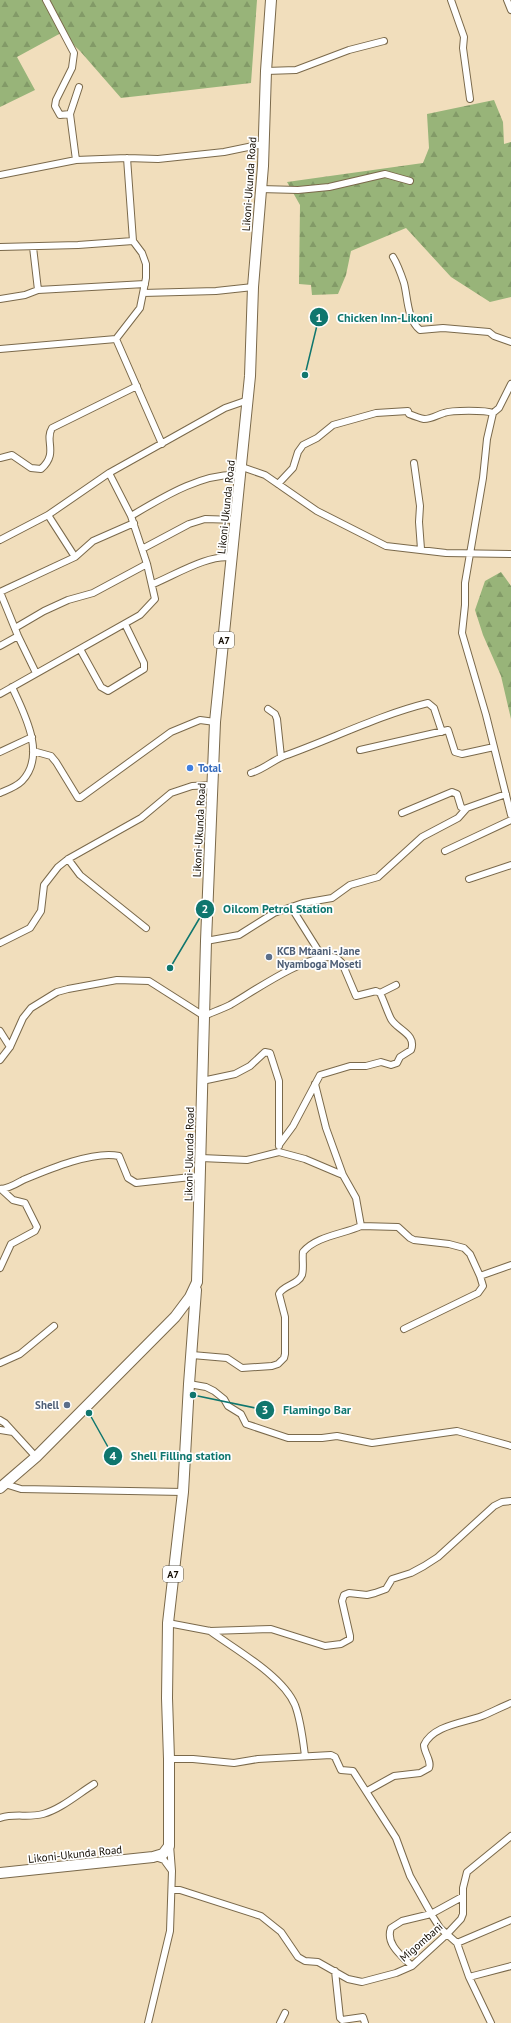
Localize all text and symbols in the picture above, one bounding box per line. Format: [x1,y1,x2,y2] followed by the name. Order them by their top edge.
[239,136,259,232] street label: Likoni-Ukunda Road
[309,305,441,329] callout: Chicken Inn-Likoni
[316,310,322,325] text: 1
[337,310,433,325] text: Chicken Inn-Likoni
[214,459,238,555] street label: Likoni-Ukunda Road
[214,632,234,648] road number: A7
[198,761,222,775] place label: Total
[185,763,195,773] marker: Total
[190,782,208,878] street label: Likoni-Ukunda Road
[195,897,341,921] callout: Oilcom Petrol Station
[202,901,208,916] text: 2
[223,901,333,916] text: Oilcom Petrol Station
[277,944,362,971] place label: KCB Mtaani - Jane Nyamboga Moseti
[264,952,274,962] marker: KCB Mtaani - Jane Nyamboga Moseti
[181,1107,197,1201] street label: Likoni-Ukunda Road
[35,1398,60,1412] place label: Shell
[255,1398,359,1422] callout: Flamingo Bar
[62,1400,72,1410] marker: Shell
[262,1402,268,1417] text: 3
[283,1402,352,1417] text: Flamingo Bar
[103,1444,239,1468] callout: Shell Filling station
[110,1448,117,1463] text: 4
[131,1448,231,1463] text: Shell Filling station
[163,1566,183,1582] road number: A7
[27,1842,123,1866] street label: Likoni-Ukunda Road
[397,1919,446,1965] street label: Migombani

